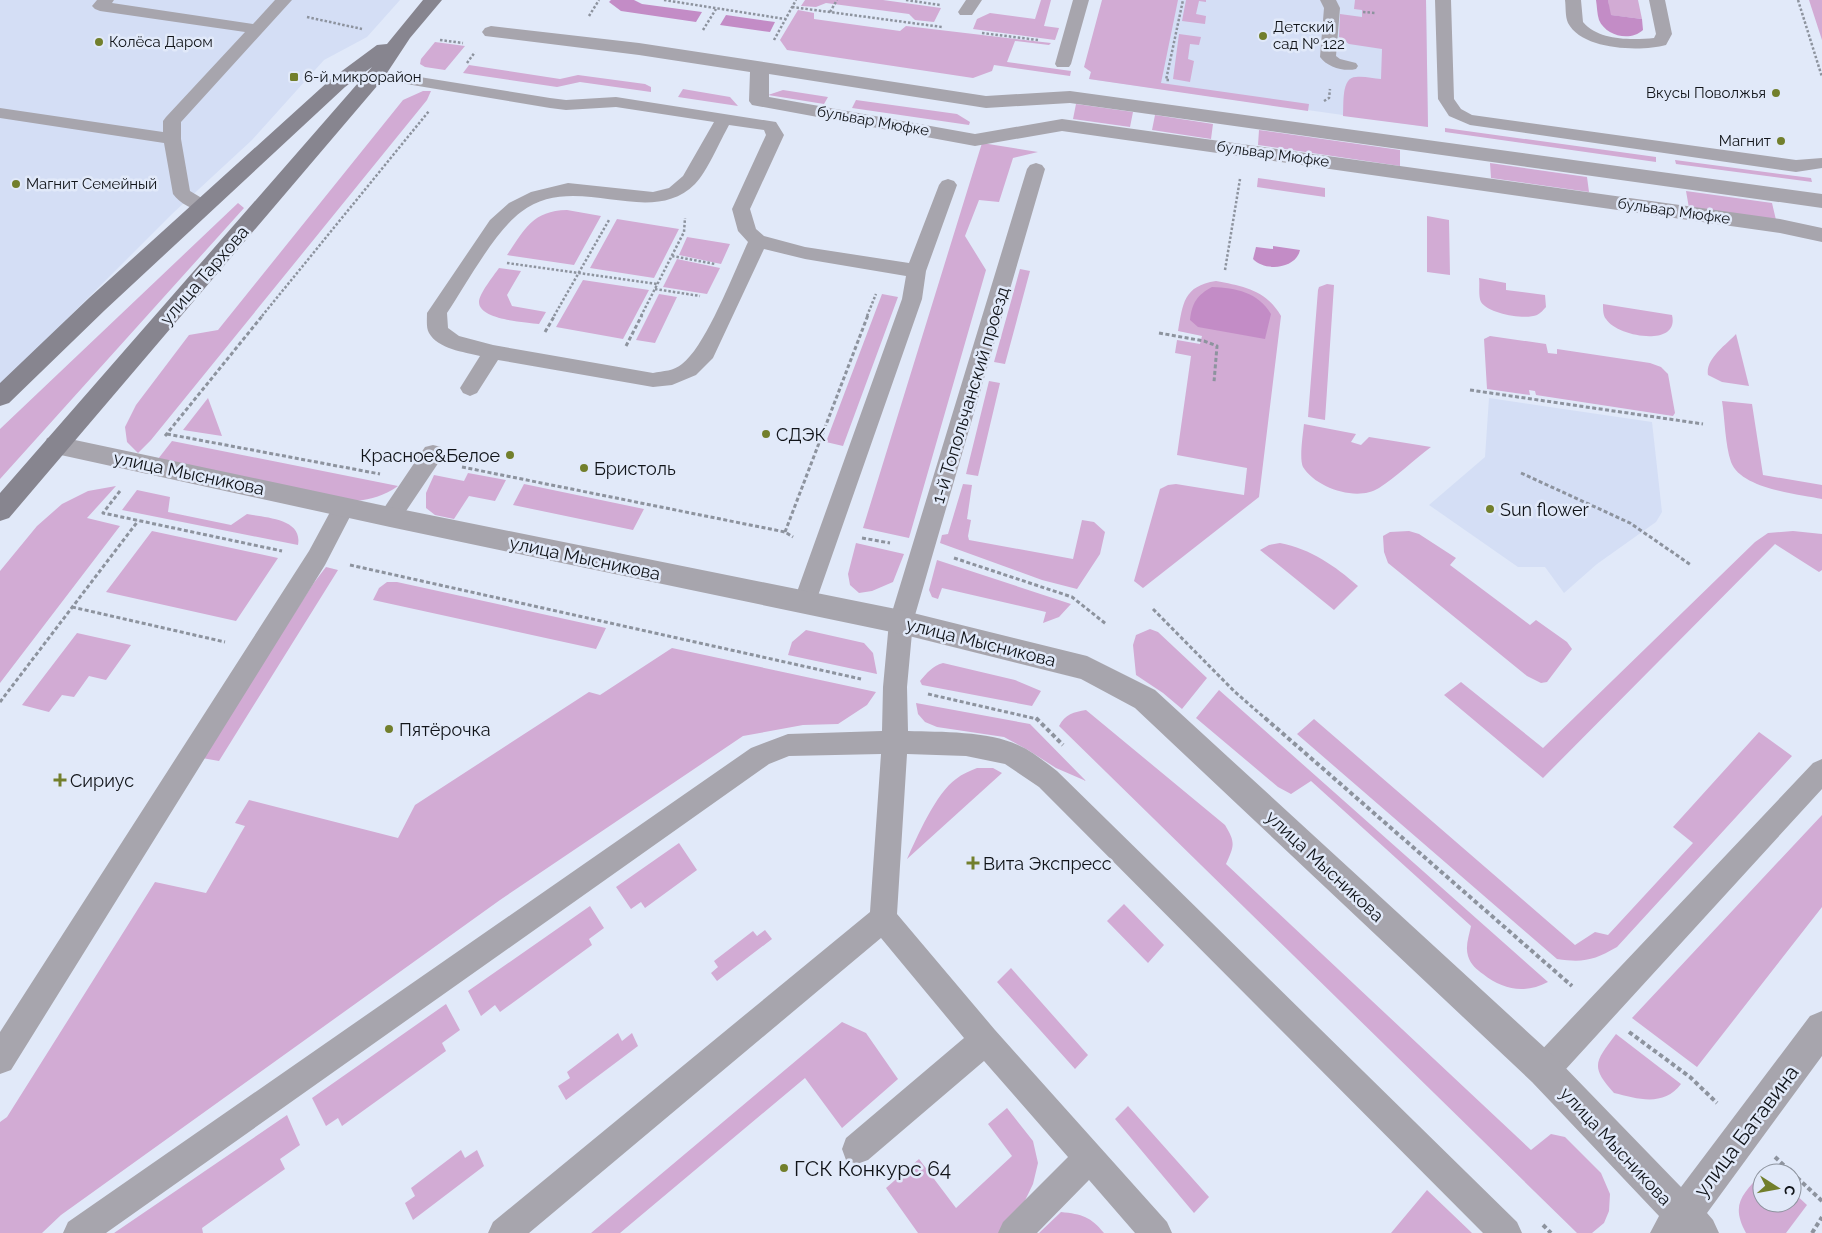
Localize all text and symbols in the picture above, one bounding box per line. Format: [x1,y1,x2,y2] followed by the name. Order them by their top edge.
[1273,18,1345,53] place label: Детский сад № 122
[1257,30,1269,42] marker: Детский сад № 122
[109,33,213,51] place label: Колёса Даром
[93,36,105,48] marker: Колёса Даром
[304,68,422,86] place label: 6-й микрорайон
[288,71,300,83] marker: 6-й микрорайон
[1646,84,1766,102] place label: Вкусы Поволжья
[1770,87,1782,99] marker: Вкусы Поволжья
[815,102,931,140] street label: бульвар Мюфке
[1719,132,1771,150] place label: Магнит
[1775,135,1787,147] marker: Магнит
[1215,137,1331,171] street label: бульвар Мюфке
[26,175,157,193] place label: Магнит Семейный
[10,178,22,190] marker: Магнит Семейный
[1616,194,1732,228] street label: бульвар Мюфке
[155,221,253,329] street label: улица Тархова
[927,284,1013,506] street label: 1-й Топольчанский проезд
[776,424,826,445] place label: СДЭК
[760,428,772,440] marker: СДЭК
[360,445,500,466] place label: Красное&Белое
[112,447,266,499] street label: улица Мысникова
[504,449,516,461] marker: Красное&Белое
[594,458,676,479] place label: Бристоль
[578,462,590,474] marker: Бристоль
[1500,499,1589,520] place label: Sun flower
[1484,503,1496,515] marker: Sun flower
[508,532,662,584] street label: улица Мысникова
[904,613,1058,671] street label: улица Мысникова
[399,719,491,740] place label: Пятёрочка
[383,723,395,735] marker: Пятёрочка
[70,770,134,791] place label: Сириус
[54,774,66,786] marker: Сириус
[1262,806,1388,926] street label: улица Мысникова
[983,853,1112,874] place label: Вита Экспресс
[967,857,979,869] marker: Вита Экспресс
[1688,1060,1804,1202] street label: улица Батавина
[1556,1083,1676,1209] street label: улица Мысникова
[794,1156,951,1181] place label: ГСК Конкурс 64
[778,1162,790,1174] marker: ГСК Конкурс 64
[1752,1163,1802,1213] north arrow
[1781,1184,1799,1197] text: С

